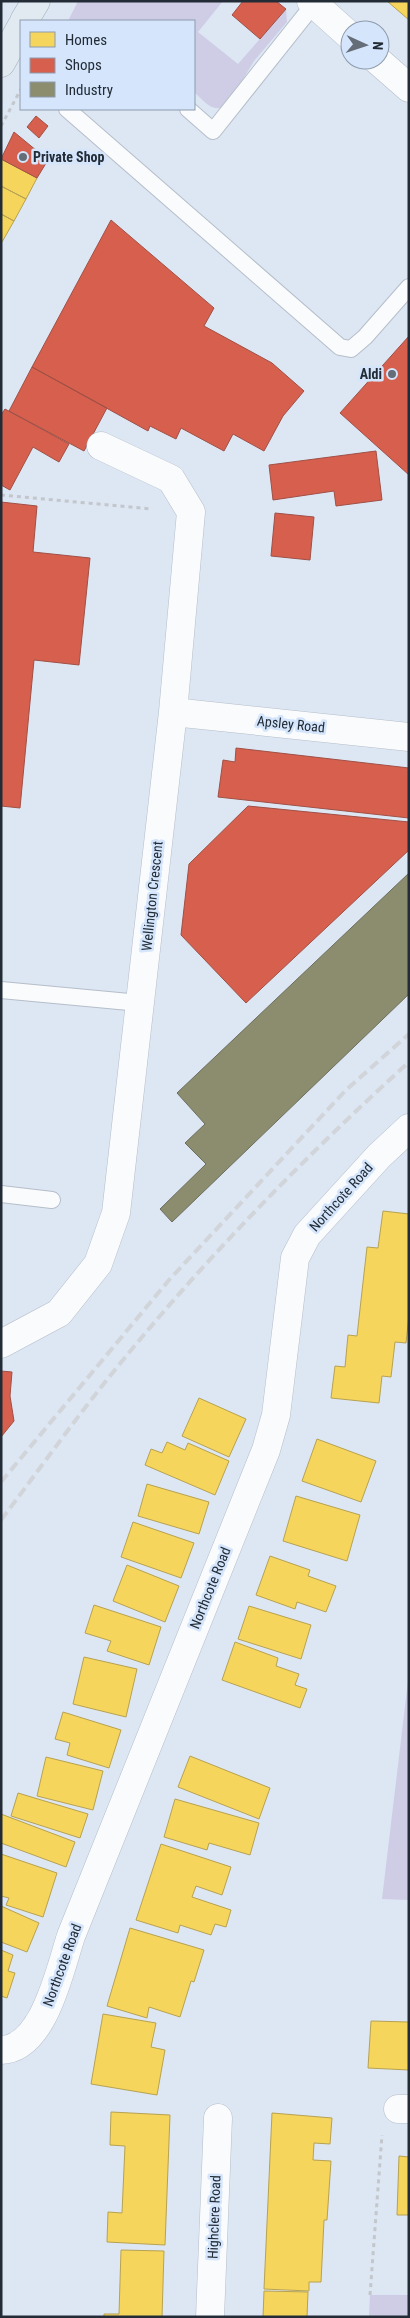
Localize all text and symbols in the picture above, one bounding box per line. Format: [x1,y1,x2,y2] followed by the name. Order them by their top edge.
[20,20,195,110] legend
[340,20,390,70] north arrow
[65,31,107,49] text: Homes
[370,41,386,50] text: N
[65,56,102,74] text: Shops
[65,81,113,99] text: Industry
[33,149,105,165] place label: Private Shop
[17,151,29,163] marker: Private Shop
[360,366,382,382] place label: Aldi
[386,368,398,380] marker: Aldi
[256,712,326,736] street label: Apsley Road
[138,840,166,952] street label: Wellington Crescent
[306,1159,376,1235] street label: Northcote Road
[186,1545,234,1631] street label: Northcote Road
[40,1922,84,2008] street label: Northcote Road
[205,2175,223,2259] street label: Highclere Road

